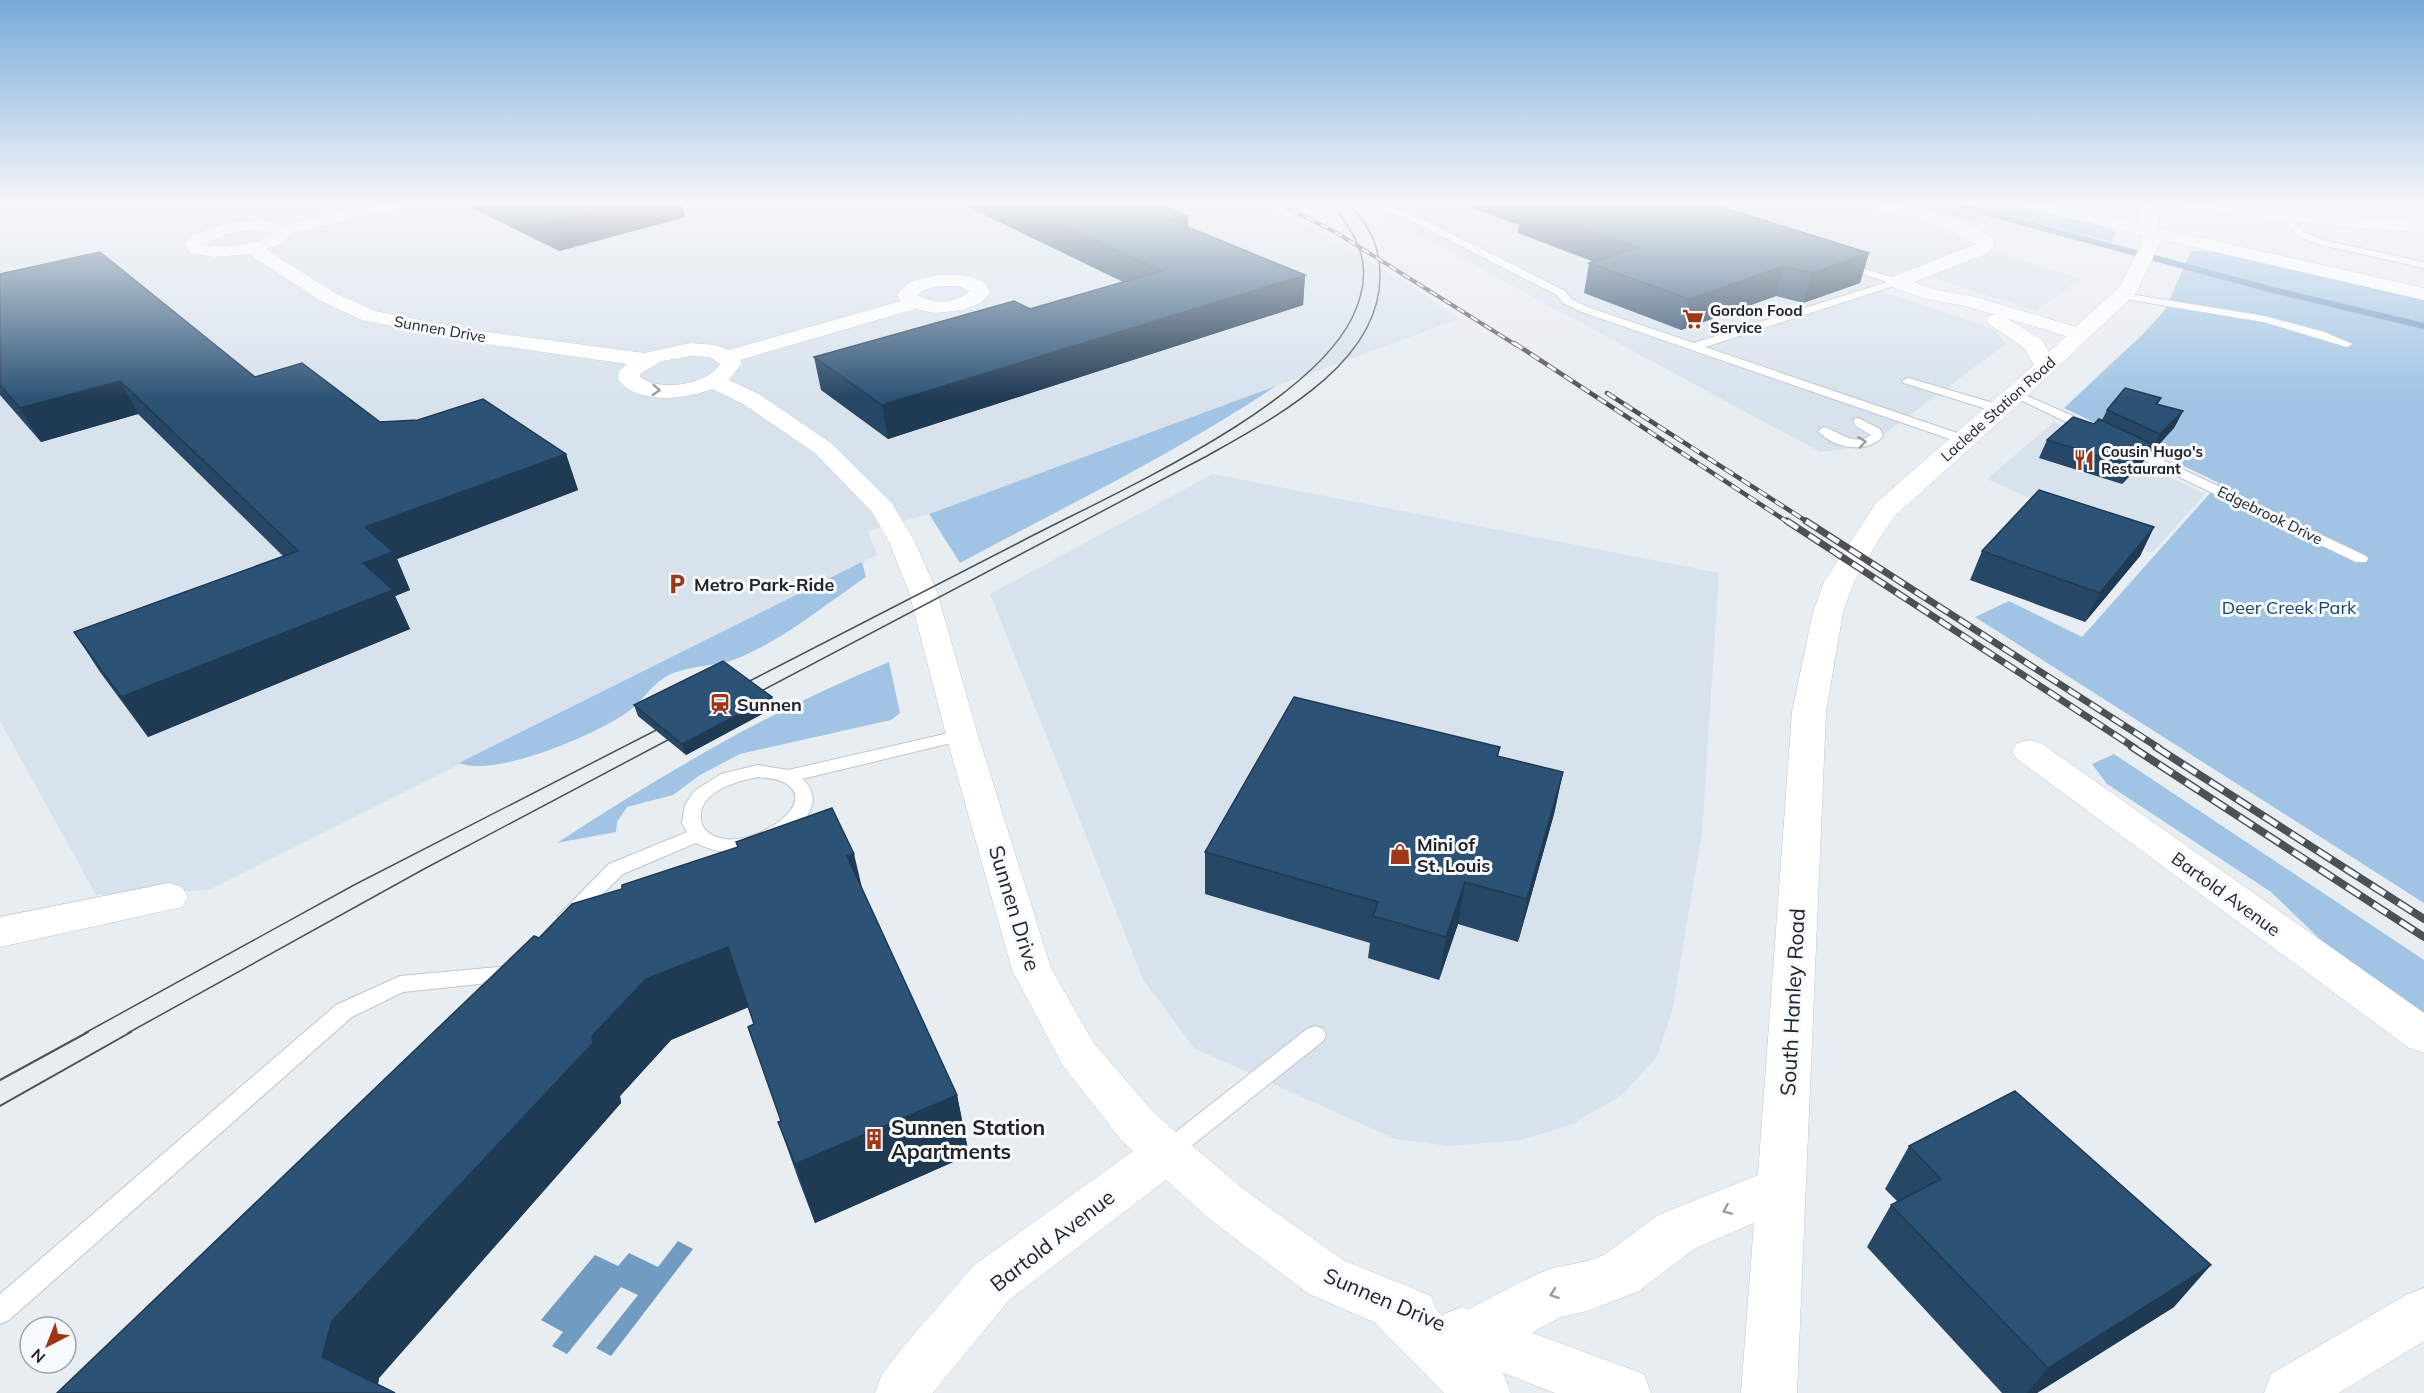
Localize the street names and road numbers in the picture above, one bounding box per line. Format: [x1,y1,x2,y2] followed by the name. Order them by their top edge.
[393,312,487,346] street label: Sunnen Drive
[1937,352,2059,466] street label: Laclede Station Road
[2214,481,2326,549] street label: Edgebrook Drive
[984,842,1046,974] street label: Sunnen Drive
[2167,847,2285,941] street label: Bartold Avenue
[1774,908,1810,1096] street label: South Hanley Road
[985,1183,1119,1297] street label: Bartold Avenue
[1320,1262,1450,1336] street label: Sunnen Drive

